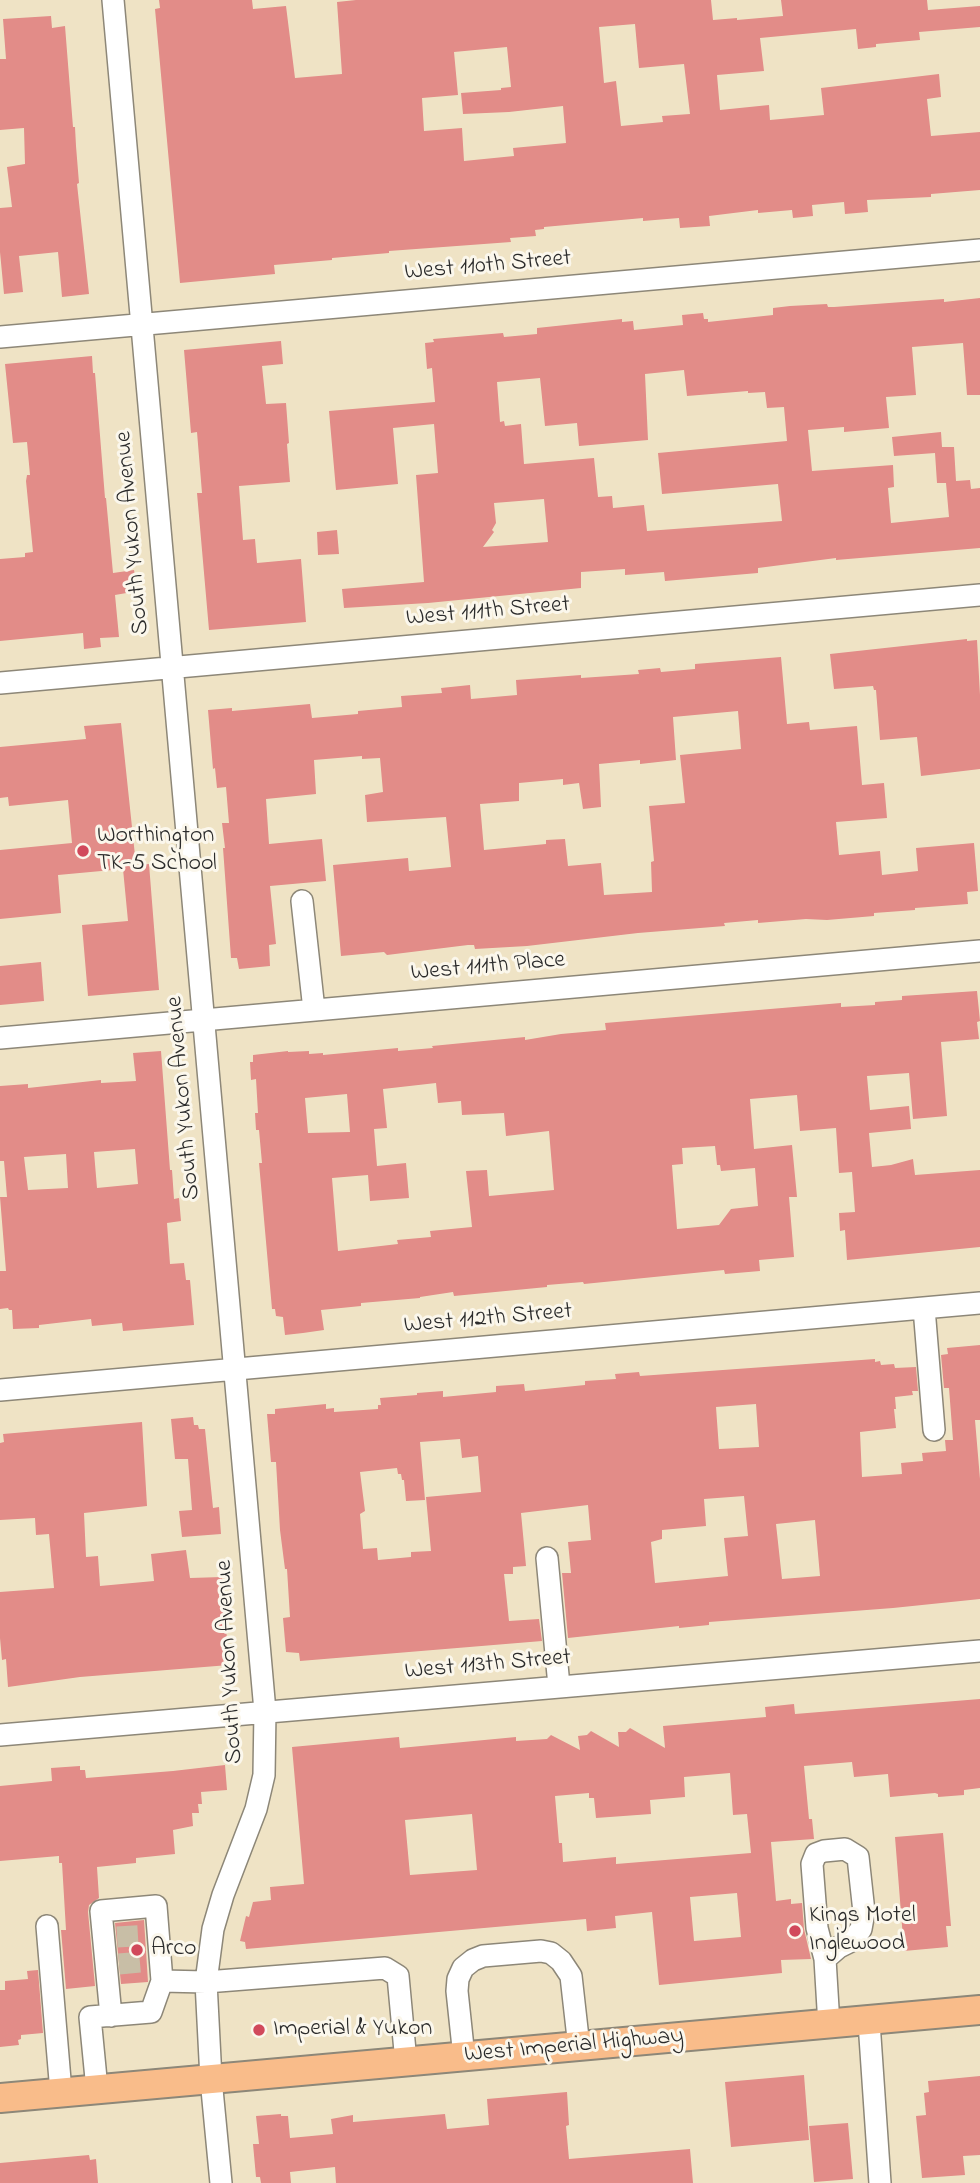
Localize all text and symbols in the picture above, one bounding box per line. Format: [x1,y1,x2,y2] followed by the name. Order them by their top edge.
[403,245,573,289] street label: West 110th Street
[111,430,157,636] street label: South Yukon Avenue
[405,591,571,635] street label: West 111th Street
[97,823,217,879] place label: Worthington TK-5 School
[75,843,91,859] marker: Worthington TK-5 School
[410,947,566,989] street label: West 111th Place
[162,995,208,1201] street label: South Yukon Avenue
[403,1298,573,1342] street label: West 112th Street
[211,1559,251,1765] street label: South Yukon Avenue
[404,1644,572,1688] street label: West 113th Street
[809,1903,916,1959] place label: Kings Motel Inglewood
[787,1923,803,1939] marker: Kings Motel Inglewood
[151,1936,196,1964] place label: Arco
[129,1942,145,1958] marker: Arco
[273,2016,432,2044] place label: Imperial & Yukon
[251,2022,267,2038] marker: Imperial & Yukon
[463,2023,685,2071] street label: West Imperial Highway

